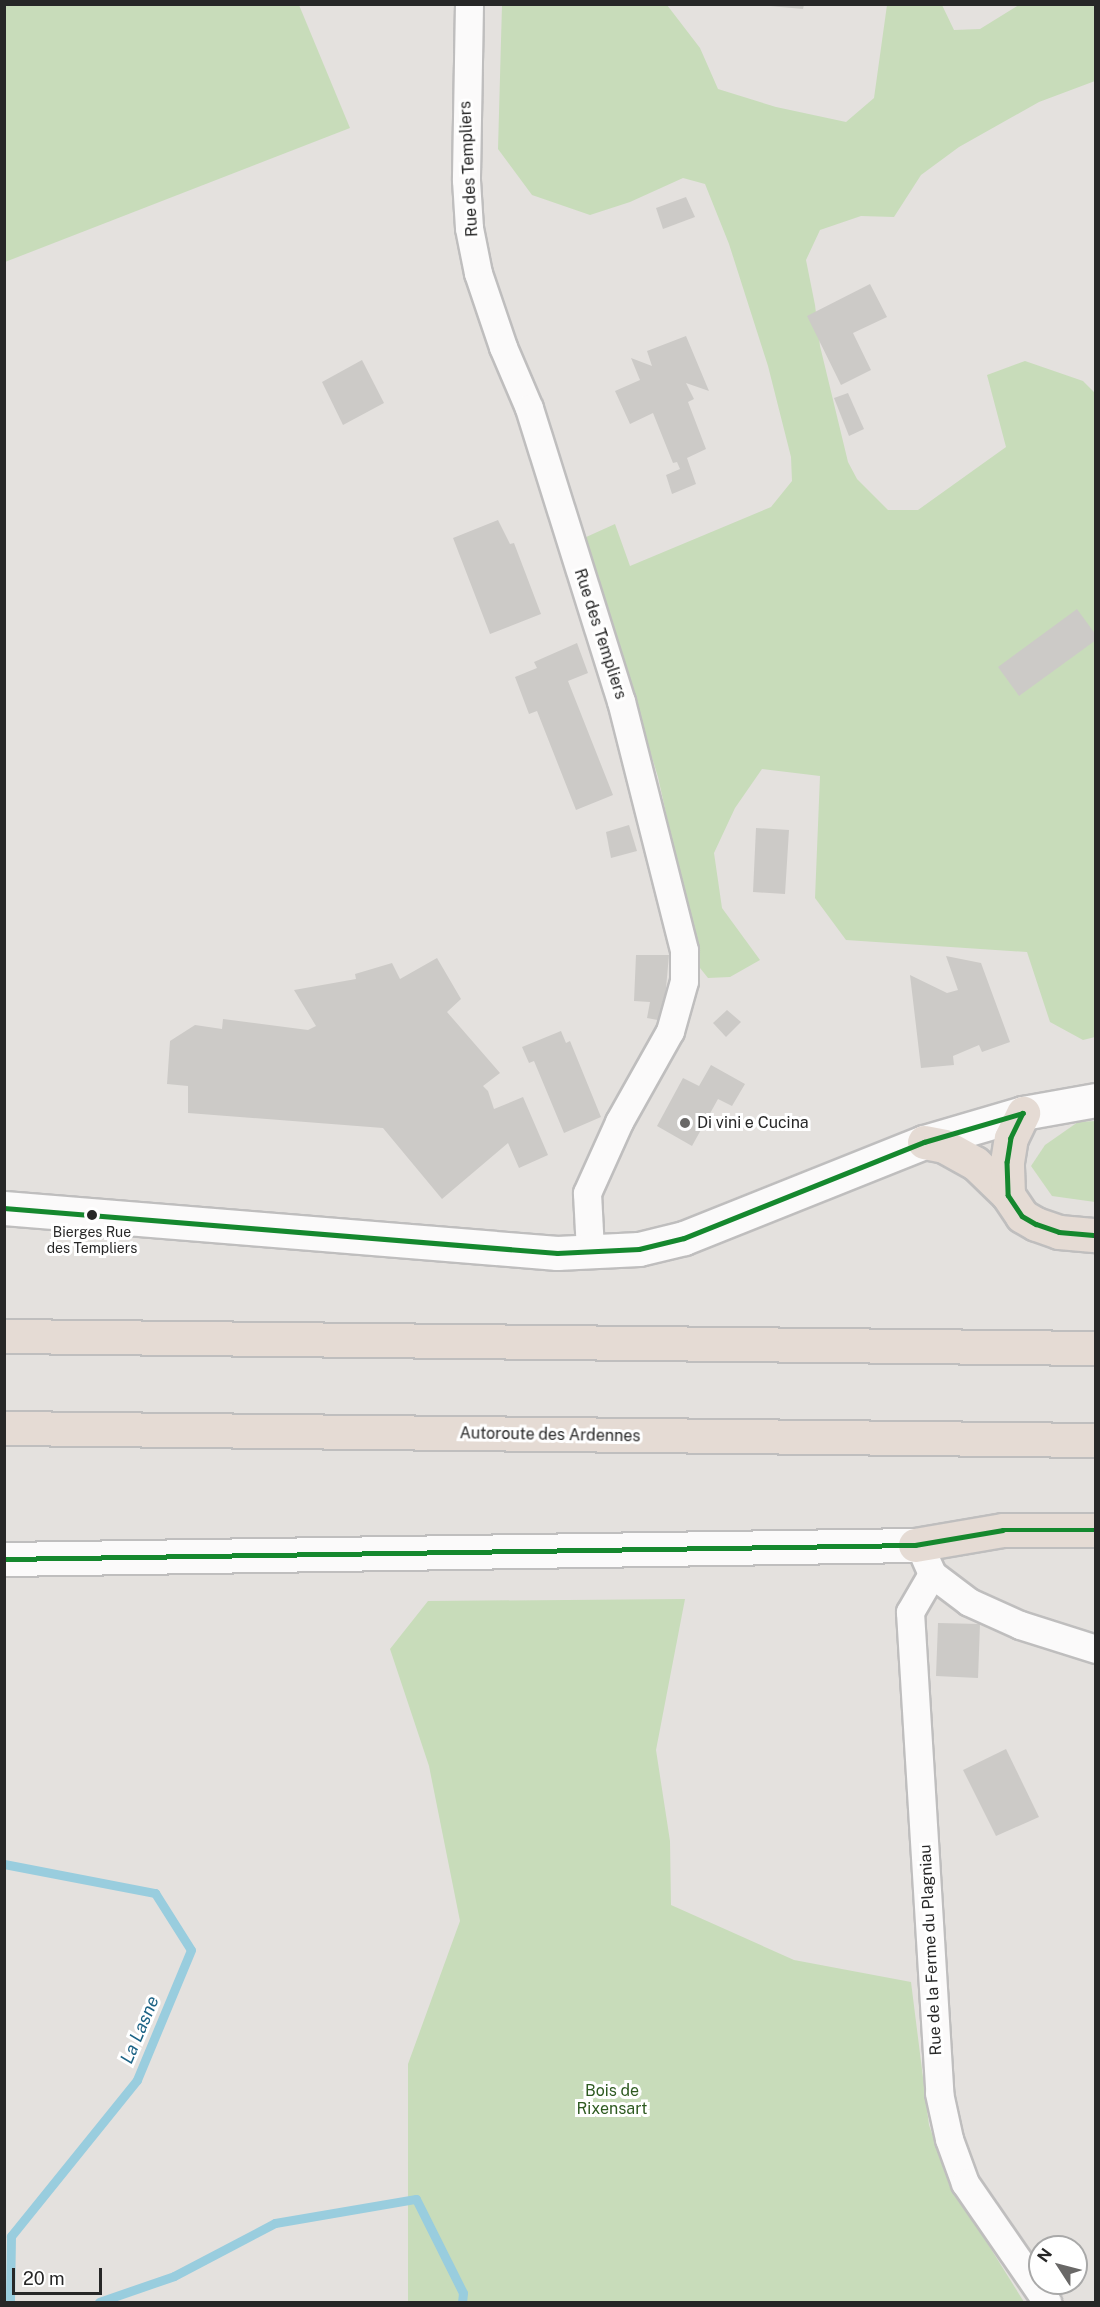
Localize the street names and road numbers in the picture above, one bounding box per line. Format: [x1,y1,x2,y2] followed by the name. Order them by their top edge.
[456,100,482,238] street label: Rue des Templiers
[570,566,630,702] street label: Rue des Templiers
[459,1424,641,1446] street label: Autoroute des Ardennes
[916,1844,946,2056] street label: Rue de la Ferme du Plagniau

